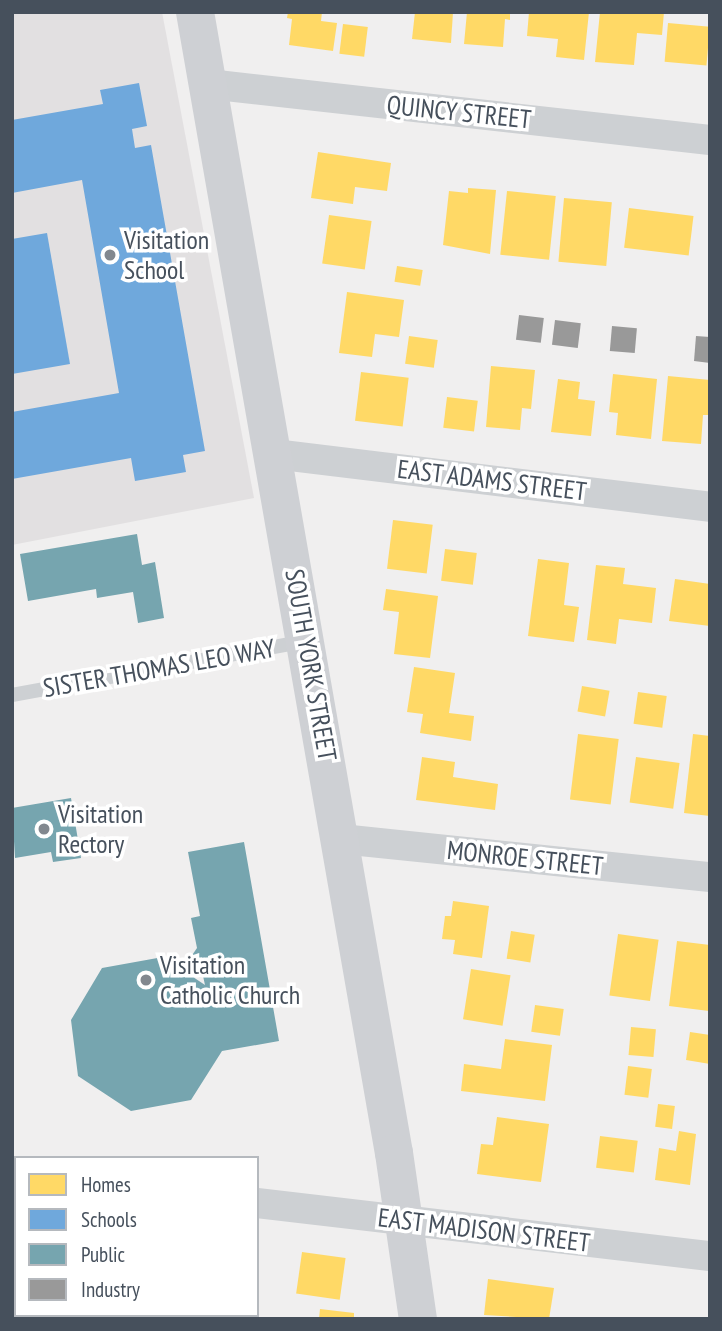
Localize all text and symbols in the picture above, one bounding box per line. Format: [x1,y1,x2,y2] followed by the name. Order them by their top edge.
[385,89,533,135] street label: QUINCY STREET
[124,224,209,286] place label: Visitation School
[102,247,118,263] marker: Visitation School
[395,453,589,507] street label: EAST ADAMS STREET
[279,566,343,764] street label: SOUTH YORK STREET
[40,632,278,704] street label: SISTER THOMAS LEO WAY
[58,798,143,860] place label: Visitation Rectory
[36,821,52,837] marker: Visitation Rectory
[445,834,605,882] street label: MONROE STREET
[160,949,301,1010] place label: Visitation Catholic Church
[138,972,154,988] marker: Visitation Catholic Church
[14,1156,259,1317] legend
[81,1171,131,1198] text: Homes
[376,1201,592,1259] street label: EAST MADISON STREET
[81,1206,137,1233] text: Schools
[81,1241,125,1268] text: Public
[81,1276,140,1303] text: Industry

